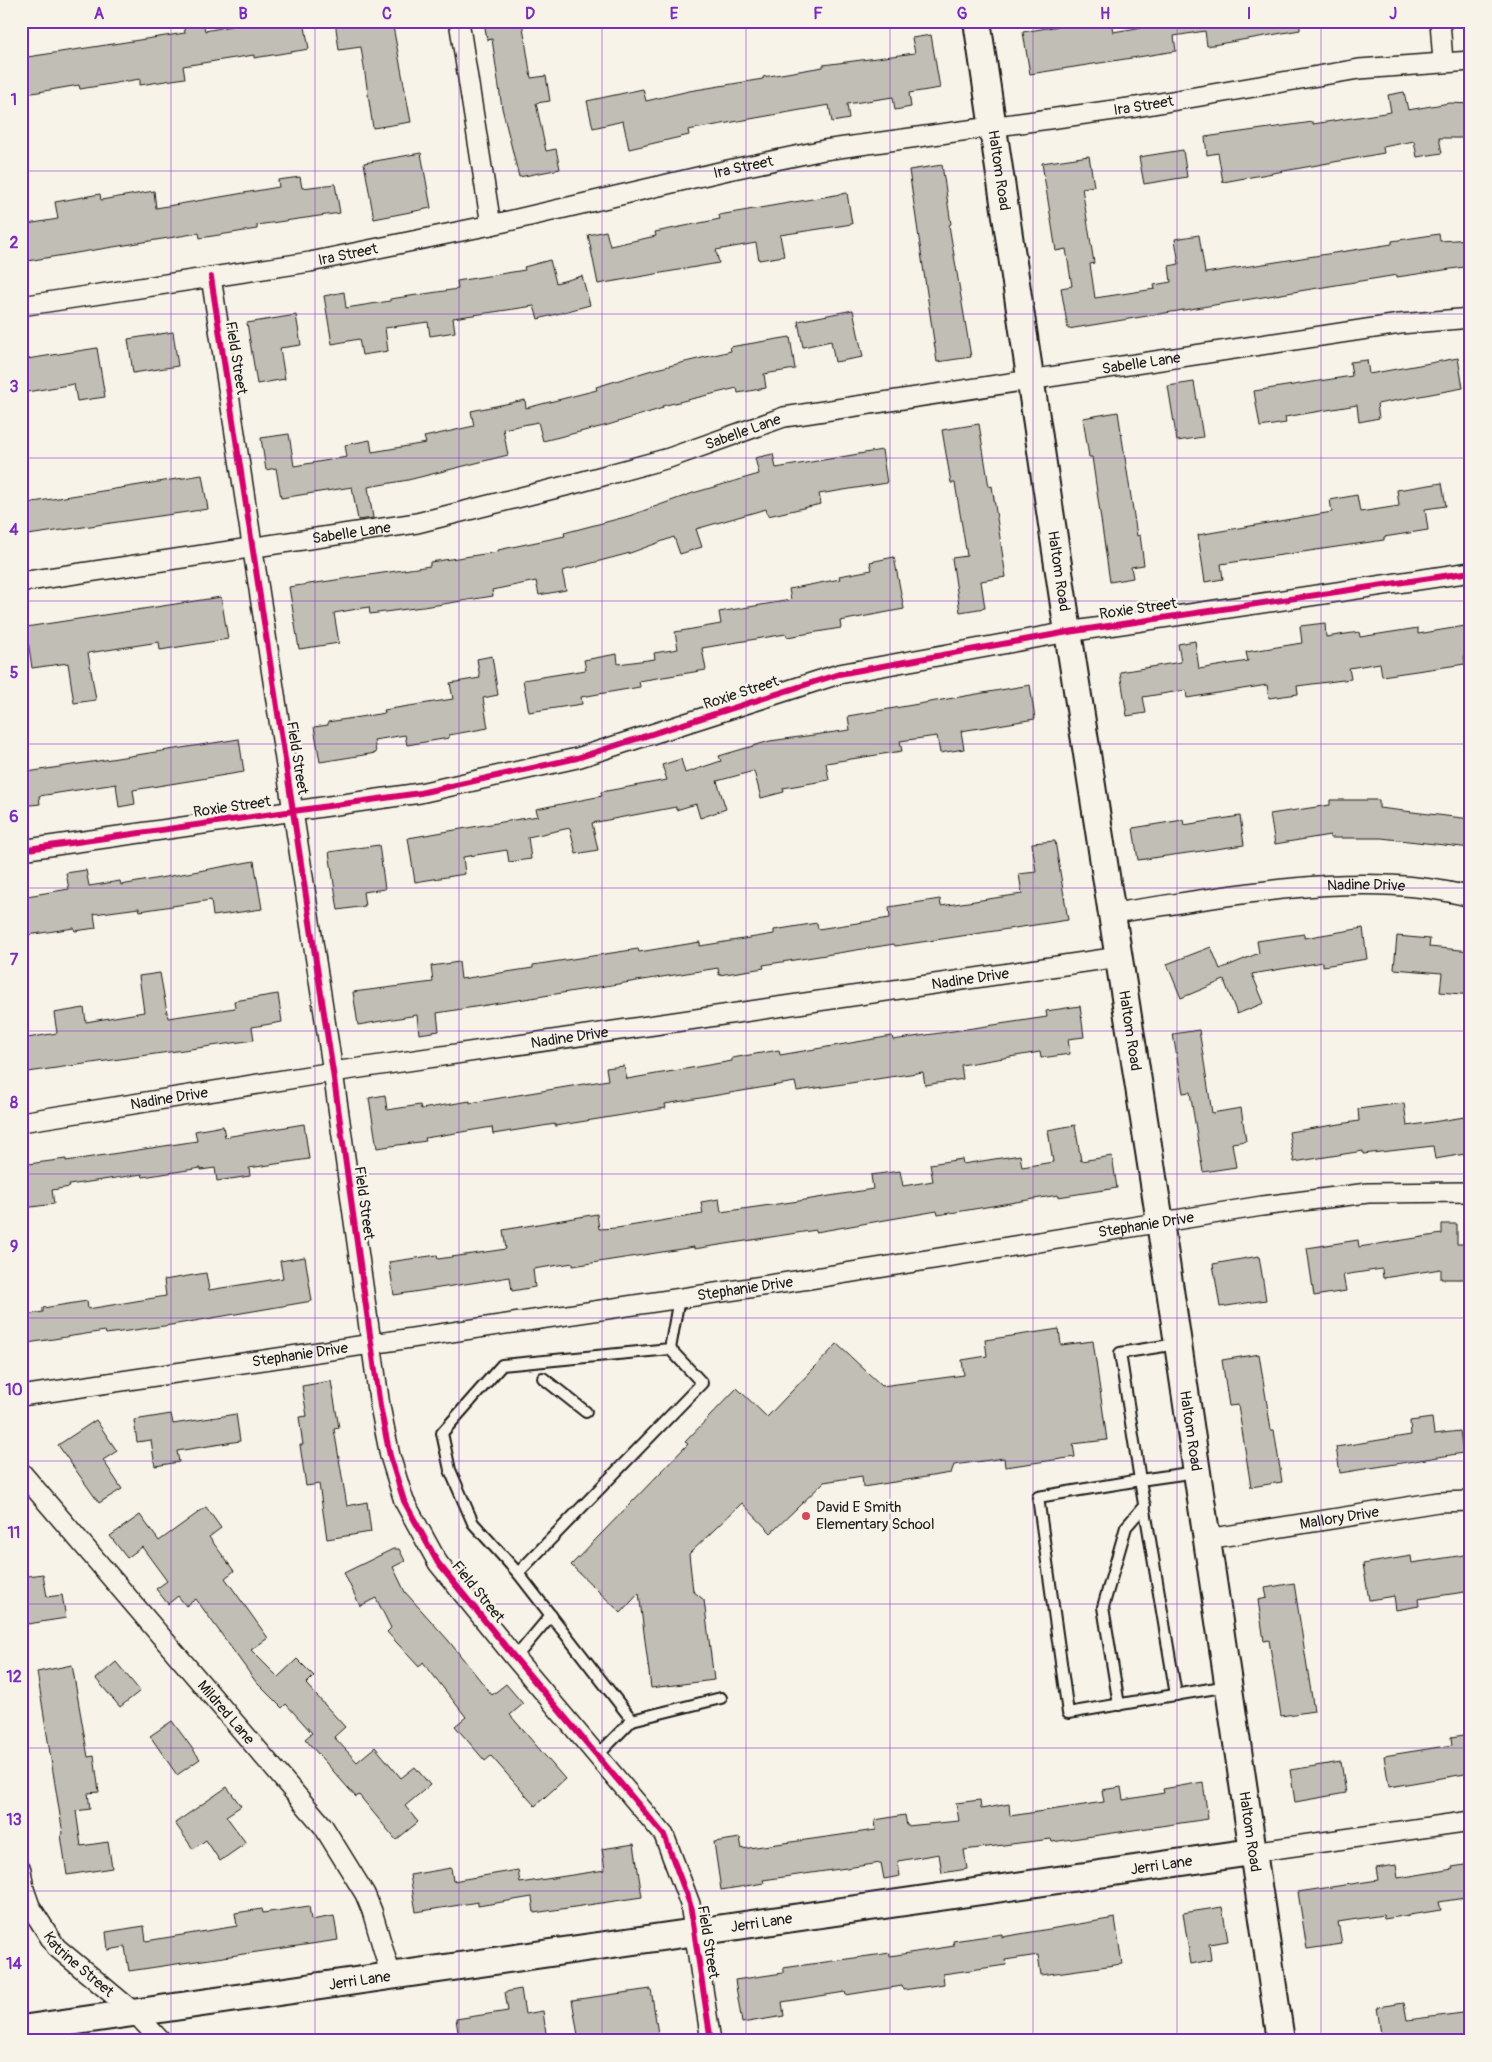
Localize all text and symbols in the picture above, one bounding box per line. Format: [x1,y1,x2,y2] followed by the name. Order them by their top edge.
[94,4,105,24] text: A
[238,4,248,24] text: B
[382,4,392,24] text: C
[525,4,535,24] text: D
[670,4,679,24] text: E
[813,4,823,24] text: F
[957,4,968,24] text: G
[1100,4,1110,24] text: H
[1247,4,1251,24] text: I
[1389,4,1397,24] text: J
[11,90,17,110] text: 1
[1112,91,1176,120] street label: Ira Street
[984,129,1015,212] street label: Haltom Road
[712,151,776,183] street label: Ira Street
[10,233,19,253] text: 2
[316,239,380,270] street label: Ira Street
[221,320,251,397] street label: Field Street
[1101,348,1182,378] street label: Sabelle Lane
[10,377,19,397] text: 3
[702,409,784,454] street label: Sabelle Lane
[311,517,393,548] street label: Sabelle Lane
[9,520,19,540] text: 4
[1044,529,1074,613] street label: Haltom Road
[1098,594,1179,624] street label: Roxie Street
[10,663,19,683] text: 5
[701,672,782,714] street label: Roxie Street
[282,720,312,797] street label: Field Street
[192,792,273,822] street label: Roxie Street
[9,807,19,827] text: 6
[1327,875,1407,895] street label: Nadine Drive
[10,950,19,970] text: 7
[930,964,1011,994] street label: Nadine Drive
[1114,989,1146,1072] street label: Haltom Road
[529,1022,610,1052] street label: Nadine Drive
[129,1083,210,1114] street label: Nadine Drive
[10,1093,18,1113] text: 8
[349,1165,379,1242] street label: Field Street
[1097,1208,1196,1242] street label: Stephanie Drive
[10,1237,18,1257] text: 9
[696,1272,795,1305] street label: Stephanie Drive
[251,1338,350,1371] street label: Stephanie Drive
[5,1380,23,1400] text: 10
[1176,1389,1206,1473] street label: Haltom Road
[816,1498,935,1534] place label: David E Smith Elementary School
[1298,1502,1381,1534] street label: Mallory Drive
[800,1510,812,1522] marker: David E Smith Elementary School
[8,1523,20,1543] text: 11
[447,1557,509,1627] street label: Field Street
[6,1667,22,1687] text: 12
[193,1676,259,1749] street label: Mildred Lane
[1235,1790,1265,1873] street label: Haltom Road
[6,1810,22,1830] text: 13
[1129,1851,1194,1879] street label: Jerri Lane
[693,1904,723,1981] street label: Field Street
[729,1909,794,1936] street label: Jerri Lane
[39,1928,119,2002] street label: Katrine Street
[6,1954,22,1974] text: 14
[327,1966,392,1994] street label: Jerri Lane

